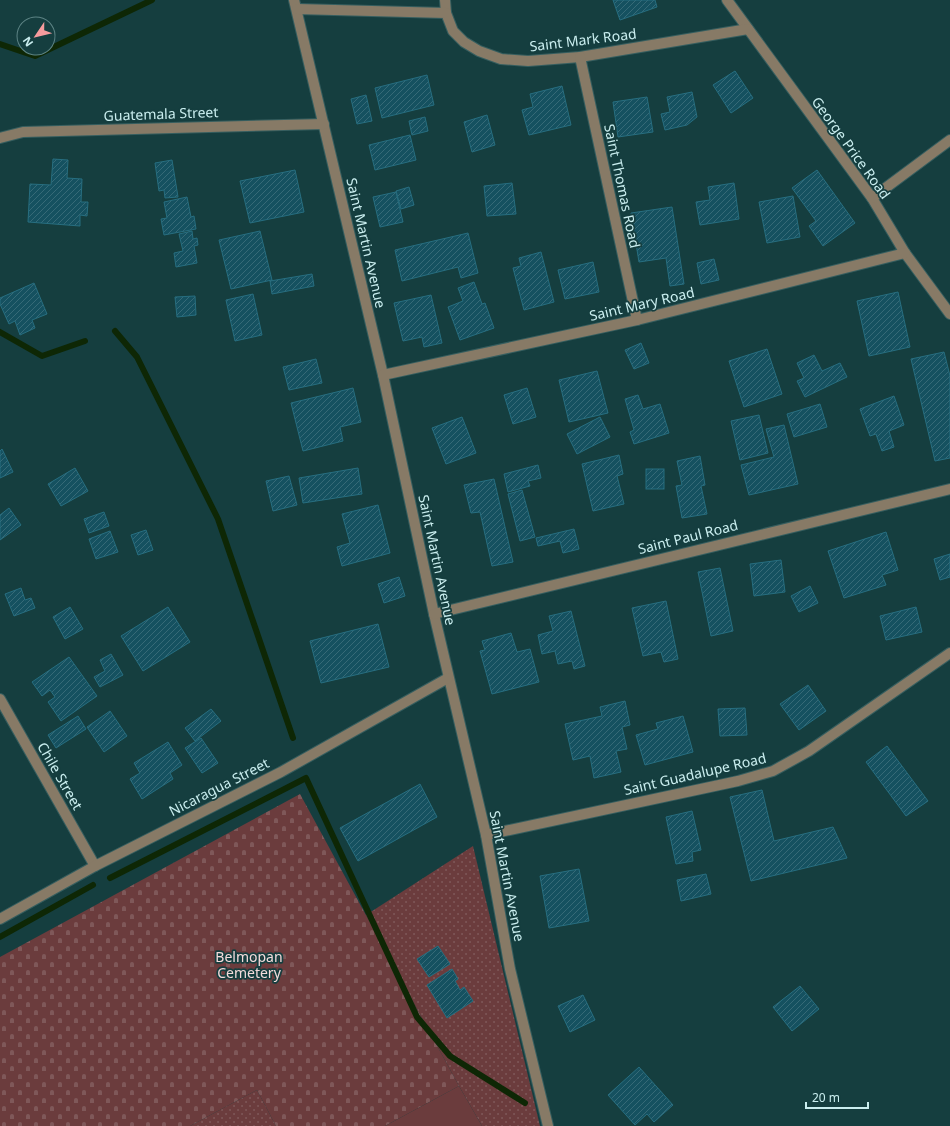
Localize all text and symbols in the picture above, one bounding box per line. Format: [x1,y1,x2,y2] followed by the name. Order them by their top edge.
[16,16,56,56] north arrow
[528,24,637,55] street label: Saint Mark Road
[19,34,36,50] text: N
[808,93,895,203] street label: George Price Road
[103,102,219,125] street label: Guatemala Street
[600,122,645,250] street label: Saint Thomas Road
[342,176,391,310] street label: Saint Martin Avenue
[587,282,696,325] street label: Saint Mary Road
[414,493,461,627] street label: Saint Martin Avenue
[636,515,740,558] street label: Saint Paul Road
[33,738,88,813] street label: Chile Street
[622,748,768,799] street label: Saint Guadalupe Road
[165,753,272,820] street label: Nicaragua Street
[485,809,530,943] street label: Saint Martin Avenue
[215,947,283,982] park label: Belmopan Cemetery
[806,1084,868,1110] scale bar
[812,1089,840,1106] text: 20 m

